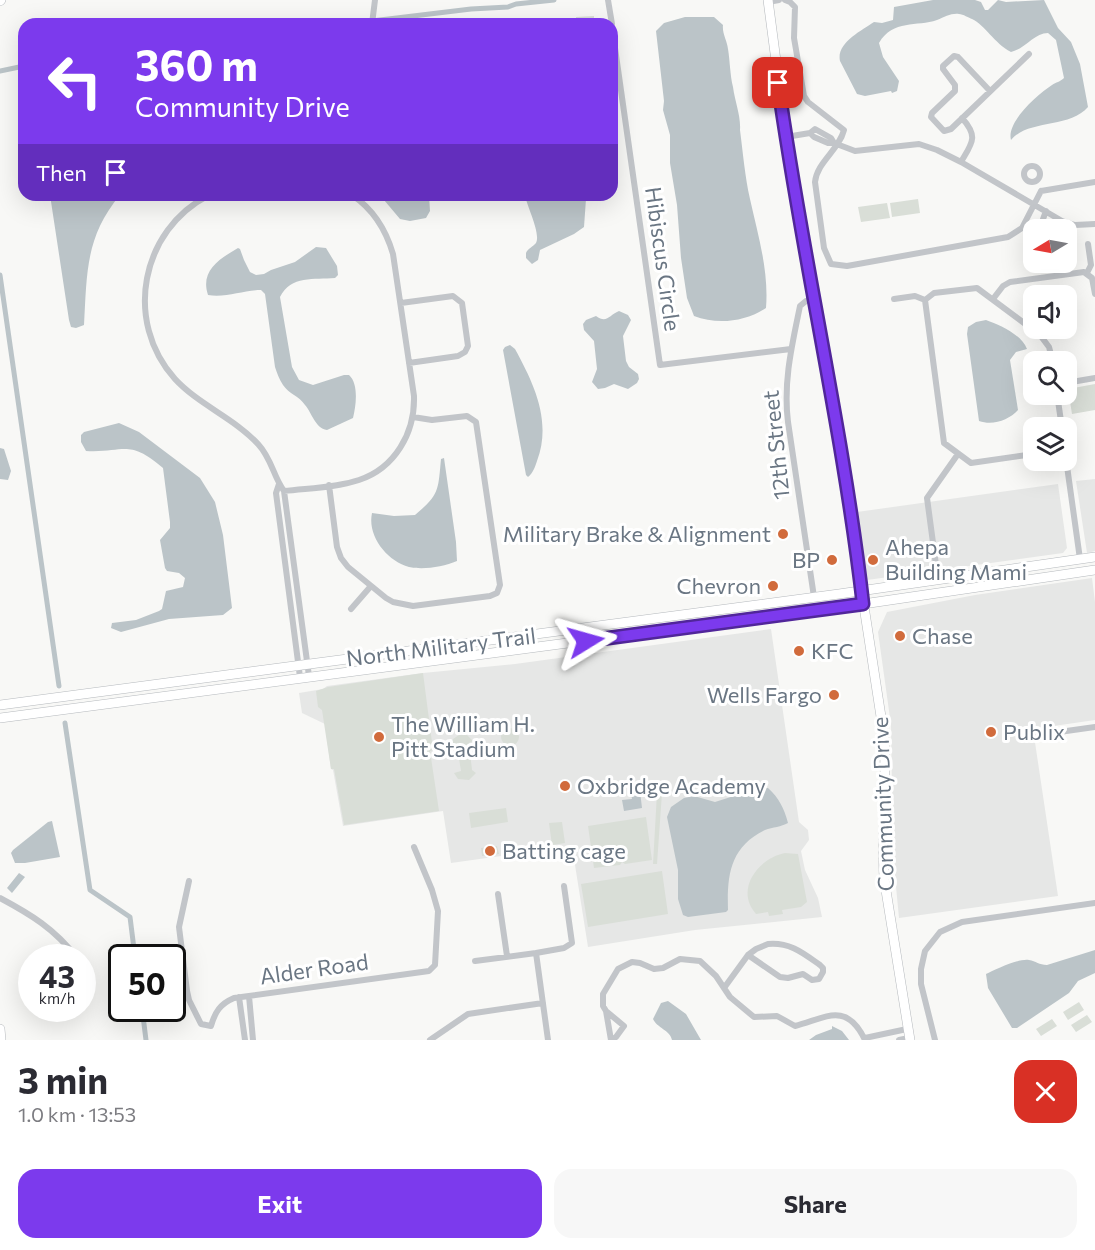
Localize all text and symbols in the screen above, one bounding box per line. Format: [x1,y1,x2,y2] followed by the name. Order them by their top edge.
[135,38,258,90] text: 360 m
[36,42,114,120] icon: left
[752,57,803,108] pin
[761,66,794,99] icon: arrive
[135,90,350,123] text: Community Drive
[99,156,132,189] icon: arrive
[36,159,87,186] text: Then
[640,185,687,333] street label: Hibiscus Circle
[1023,219,1077,273] north arrow
[1023,219,1077,471] map controls
[1023,285,1077,339] button: sound
[1023,351,1077,405] button: search
[756,389,795,501] street label: 12th Street
[1023,417,1077,471] button: layers
[503,520,771,547] place label: Military Brake & Alignment
[776,527,790,541] marker: Military Brake & Alignment
[885,533,1027,585] place label: Ahepa Building Mami
[792,546,820,573] place label: BP
[825,553,839,567] marker: BP
[866,553,880,567] marker: Ahepa Building Mami
[677,572,761,599] place label: Chevron
[766,579,780,593] marker: Chevron
[554,609,618,673] position arrow
[345,621,537,672] street label: North Military Trail
[912,622,973,649] place label: Chase
[893,629,907,643] marker: Chase
[811,637,853,664] place label: KFC
[792,644,806,658] marker: KFC
[707,681,822,708] place label: Wells Fargo
[827,688,841,702] marker: Wells Fargo
[391,710,535,762] place label: The William H. Pitt Stadium
[866,716,899,892] street label: Community Drive
[1003,718,1065,745] place label: Publix
[984,725,998,739] marker: Publix
[372,730,386,744] marker: The William H. Pitt Stadium
[577,772,766,799] place label: Oxbridge Academy
[558,779,572,793] marker: Oxbridge Academy
[502,837,626,864] place label: Batting cage
[483,844,497,858] marker: Batting cage
[108,944,186,1022] speed limit sign: 50
[258,948,370,989] street label: Alder Road
[39,957,75,994] text: 43
[39,989,75,1007] text: km/h
[18,1057,108,1101] text: 3 min
[1014,1060,1077,1123] button: close
[18,1102,136,1126] text: 1.0 km · 13:53
[18,1169,542,1238] button: Exit
[554,1169,1077,1238] button: Share

